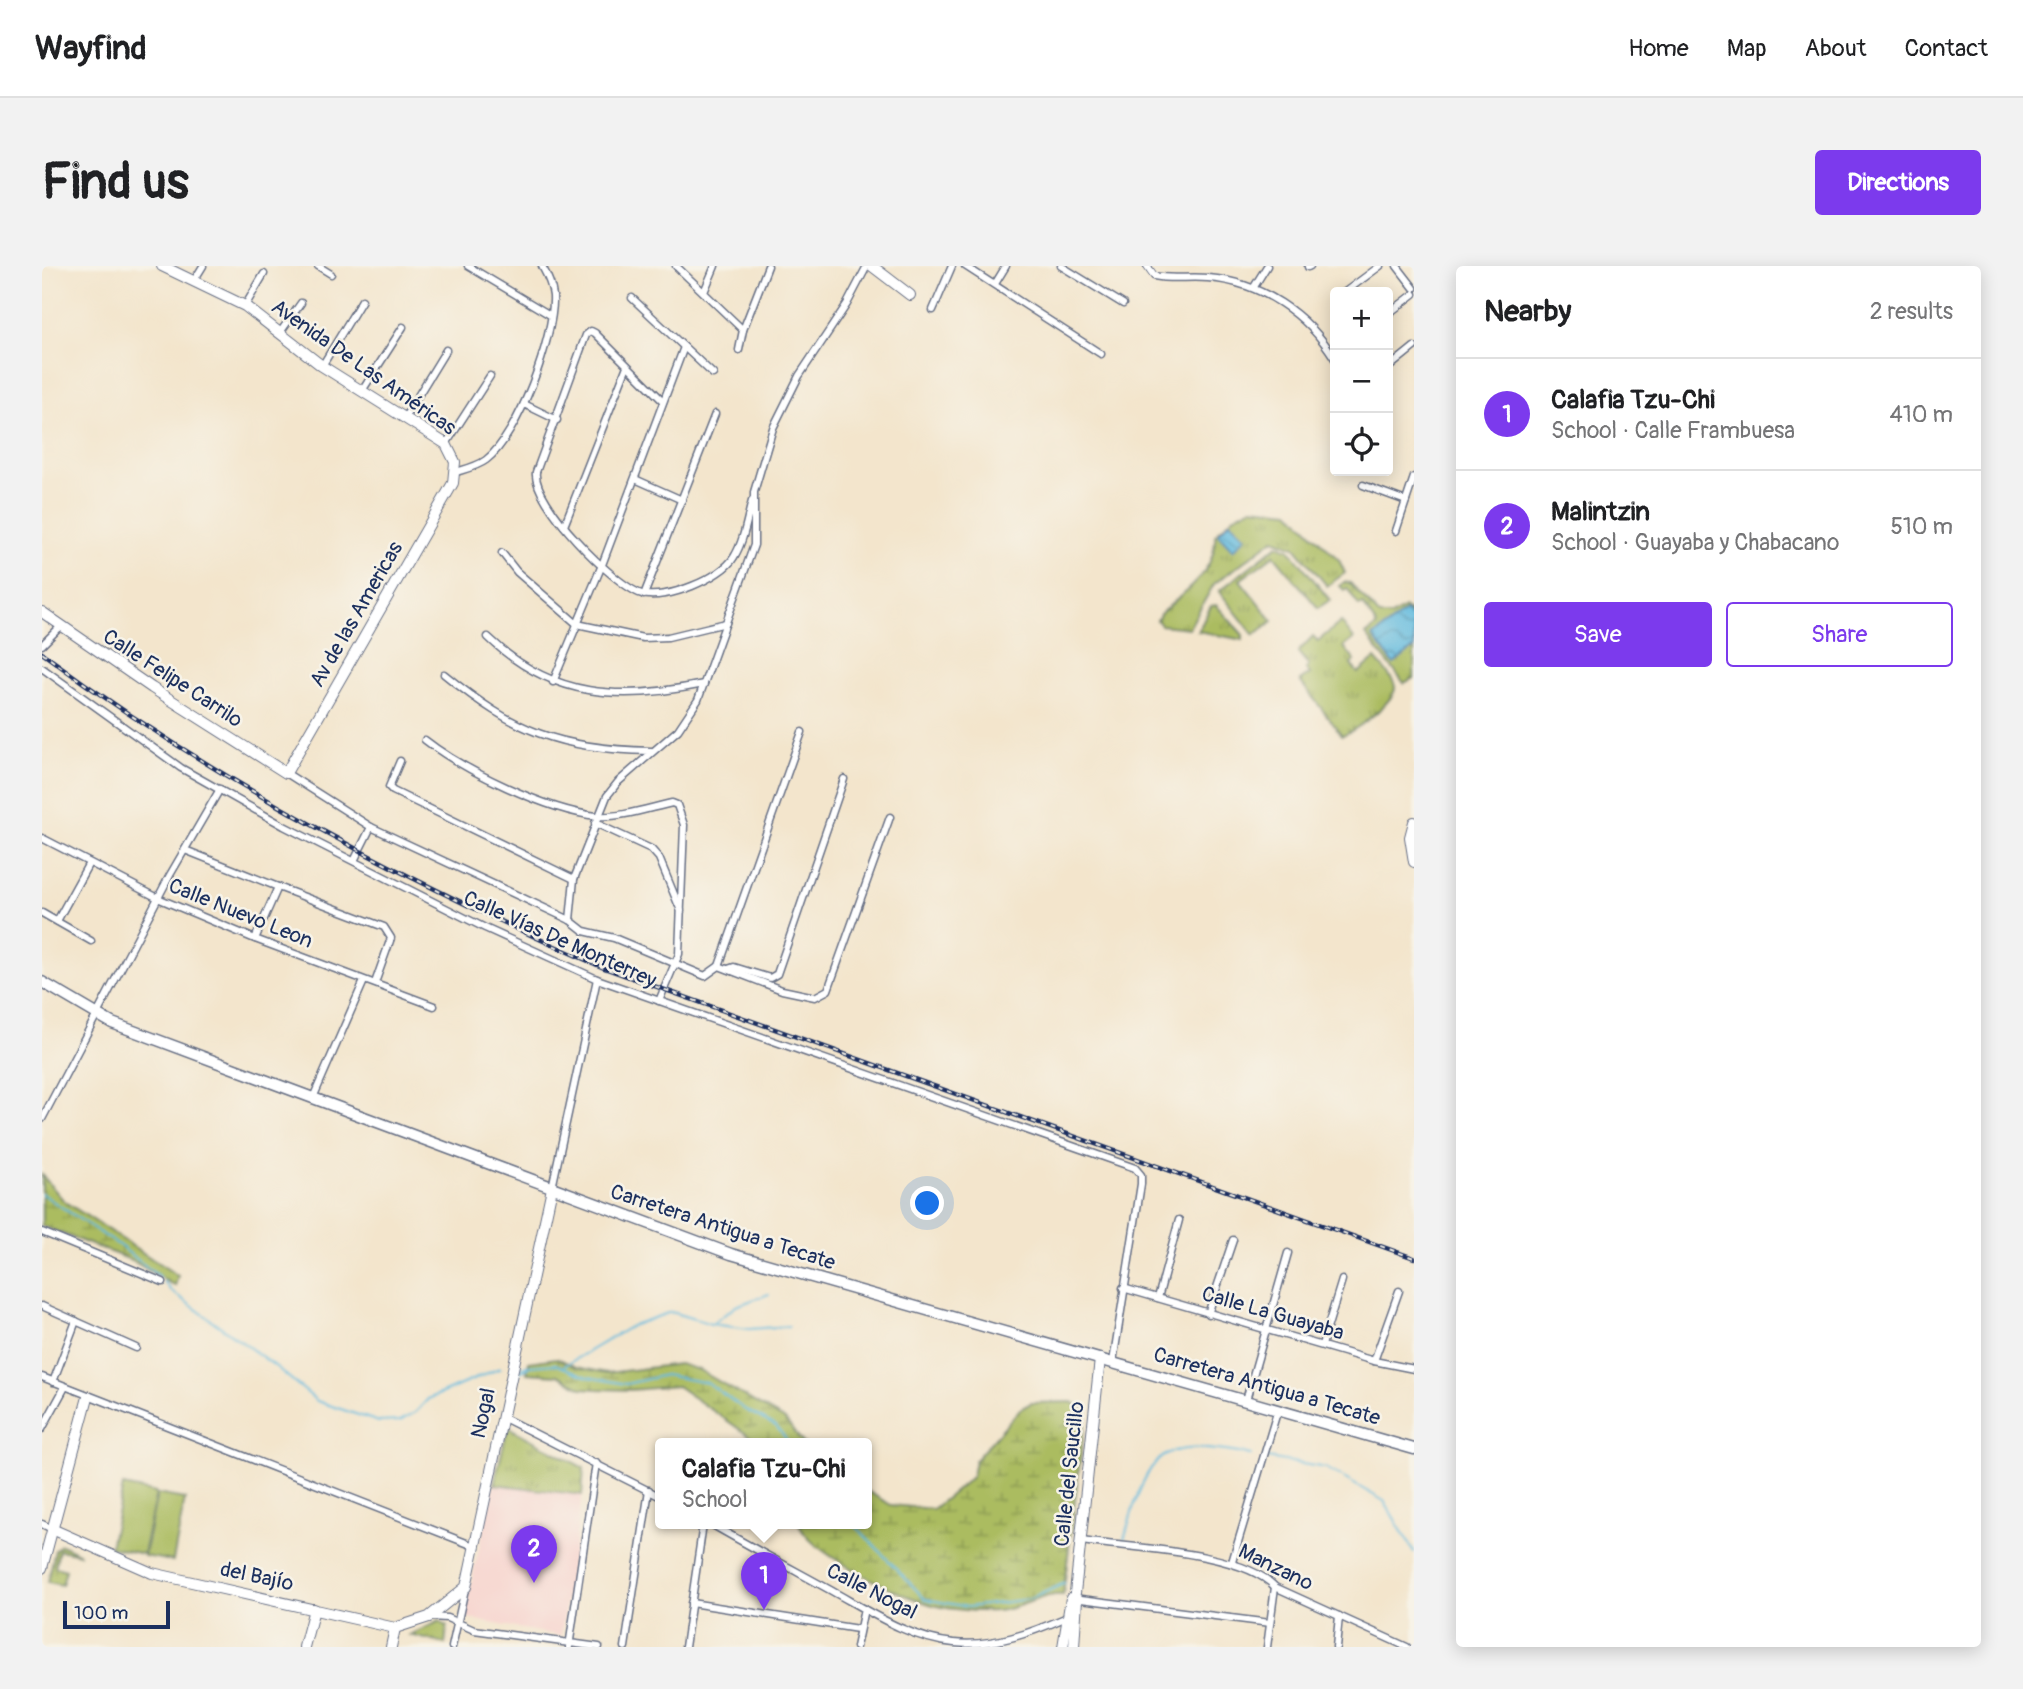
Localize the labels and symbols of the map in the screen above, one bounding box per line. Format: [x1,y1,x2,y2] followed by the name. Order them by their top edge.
[266,293,462,442] street label: Avenida De Las Américas
[304,536,409,692] street label: Av de las Americas
[98,623,248,734] street label: Calle Felipe Carrilo
[165,872,317,955] street label: Calle Nuevo Leon
[459,885,661,994] street label: Calle Vías De Monterrey
[607,1178,839,1277] street label: Carretera Antigua a Tecate
[910,1186,944,1220] your location
[1199,1280,1347,1347] street label: Calle La Guayaba
[1150,1341,1384,1432] street label: Carretera Antigua a Tecate
[465,1385,502,1441] street label: Nogal
[1048,1400,1091,1548] street label: Calle del Saucillo
[511,1525,557,1583] pin: 2
[1234,1538,1318,1597] street label: Manzano
[741,1552,787,1610] pin: 1
[218,1556,296,1597] street label: del Bajío
[822,1557,922,1626] street label: Calle Nogal
[63,1598,170,1630] scale bar

